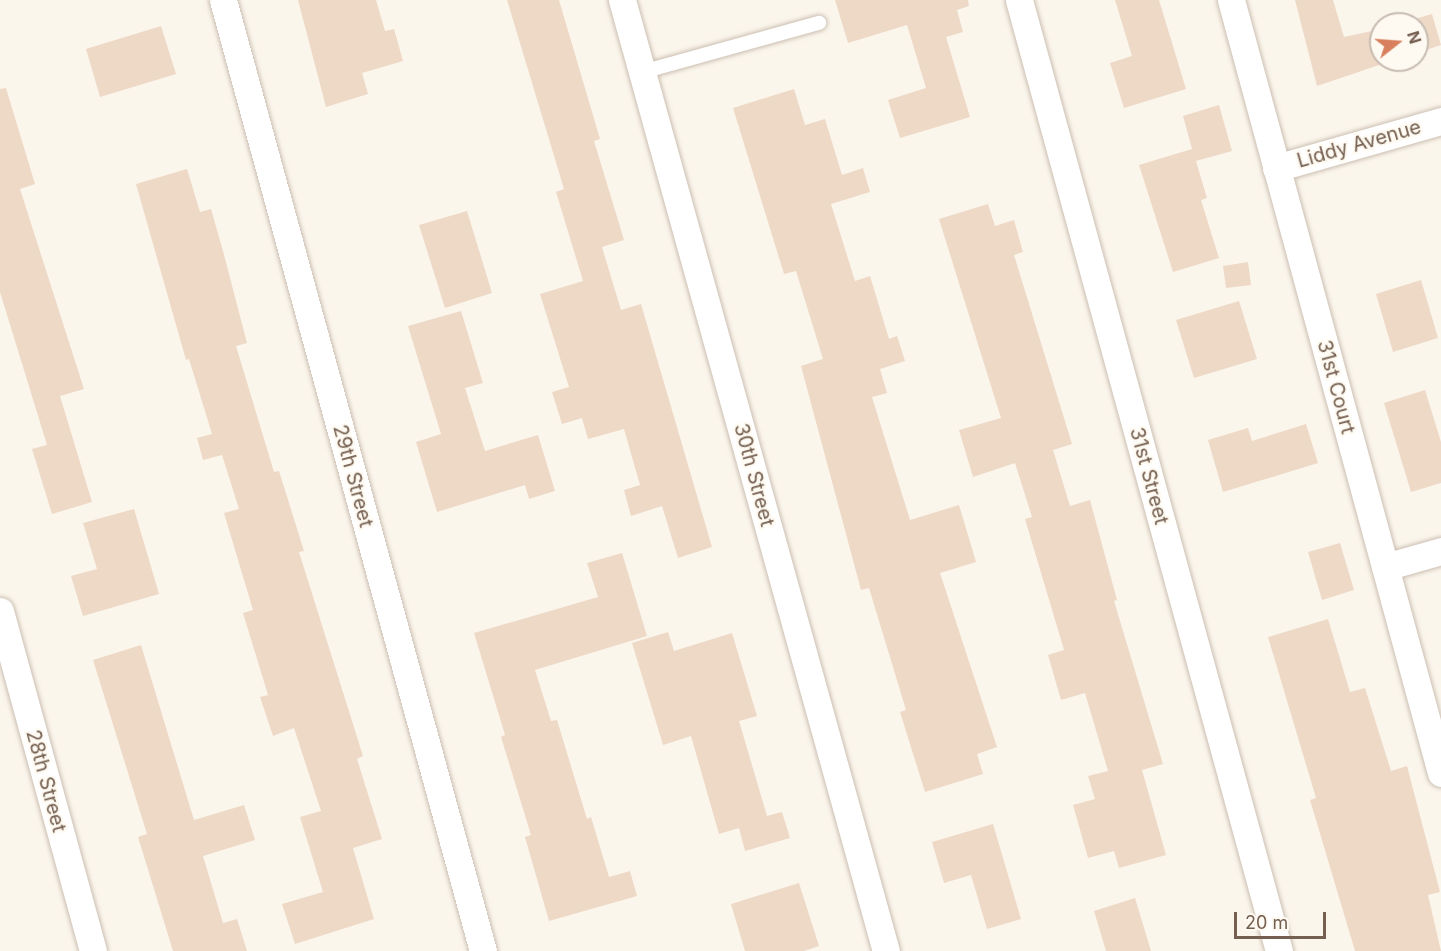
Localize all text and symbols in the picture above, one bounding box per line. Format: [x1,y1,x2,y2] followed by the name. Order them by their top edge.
[1369,12,1429,72] north arrow
[1403,29,1426,46] text: N
[1294,115,1424,173] street label: Liddy Avenue
[1312,338,1360,436] street label: 31st Court
[729,421,779,529] street label: 30th Street
[328,422,378,530] street label: 29th Street
[1125,425,1173,527] street label: 31st Street
[21,727,71,835] street label: 28th Street
[1237,900,1328,938] scale bar
[1245,912,1288,933] text: 20 m

